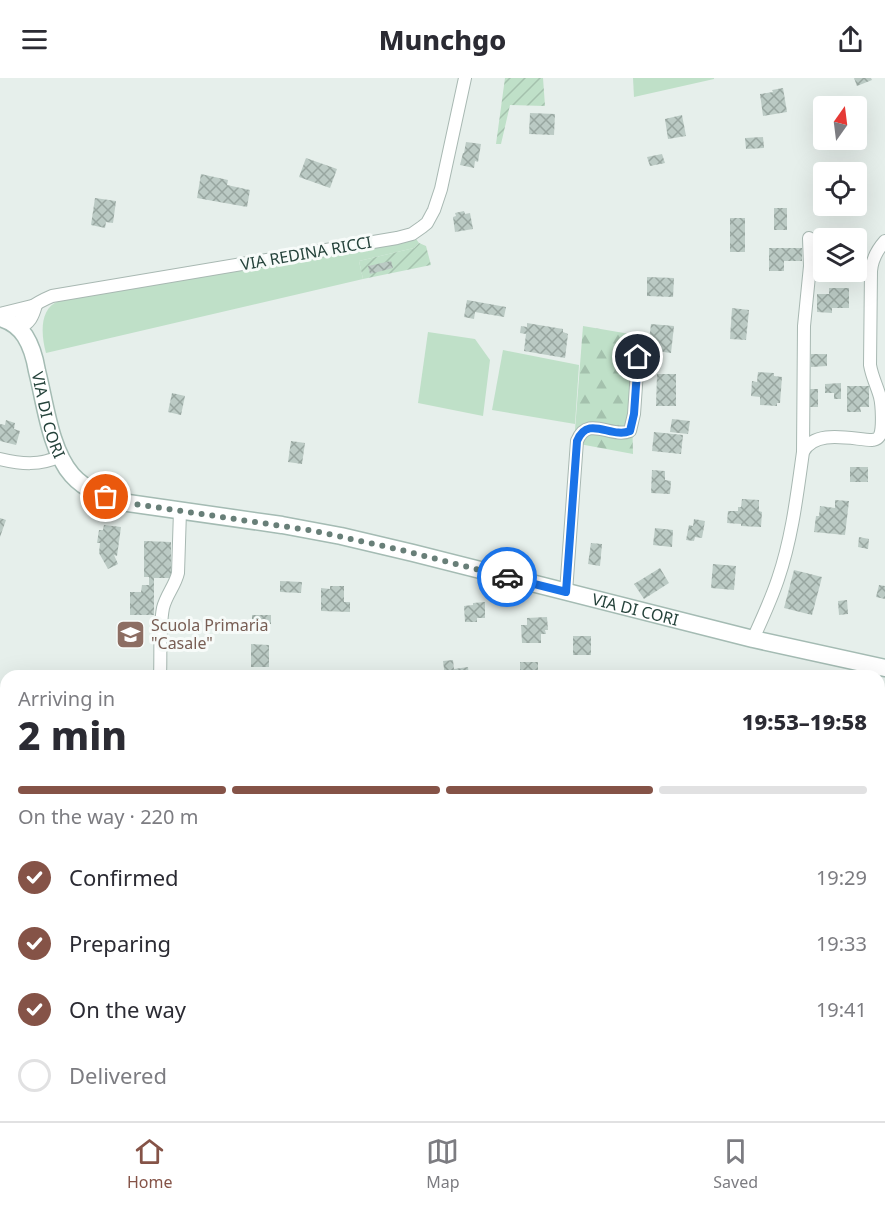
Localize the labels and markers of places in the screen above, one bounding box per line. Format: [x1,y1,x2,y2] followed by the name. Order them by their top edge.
[612,331,663,382] pin
[80,471,131,522] pin
[151,614,268,654] place label: Scuola Primaria "Casale"
[114,618,146,650] school or university icon: Scuola Primaria "Casale"

